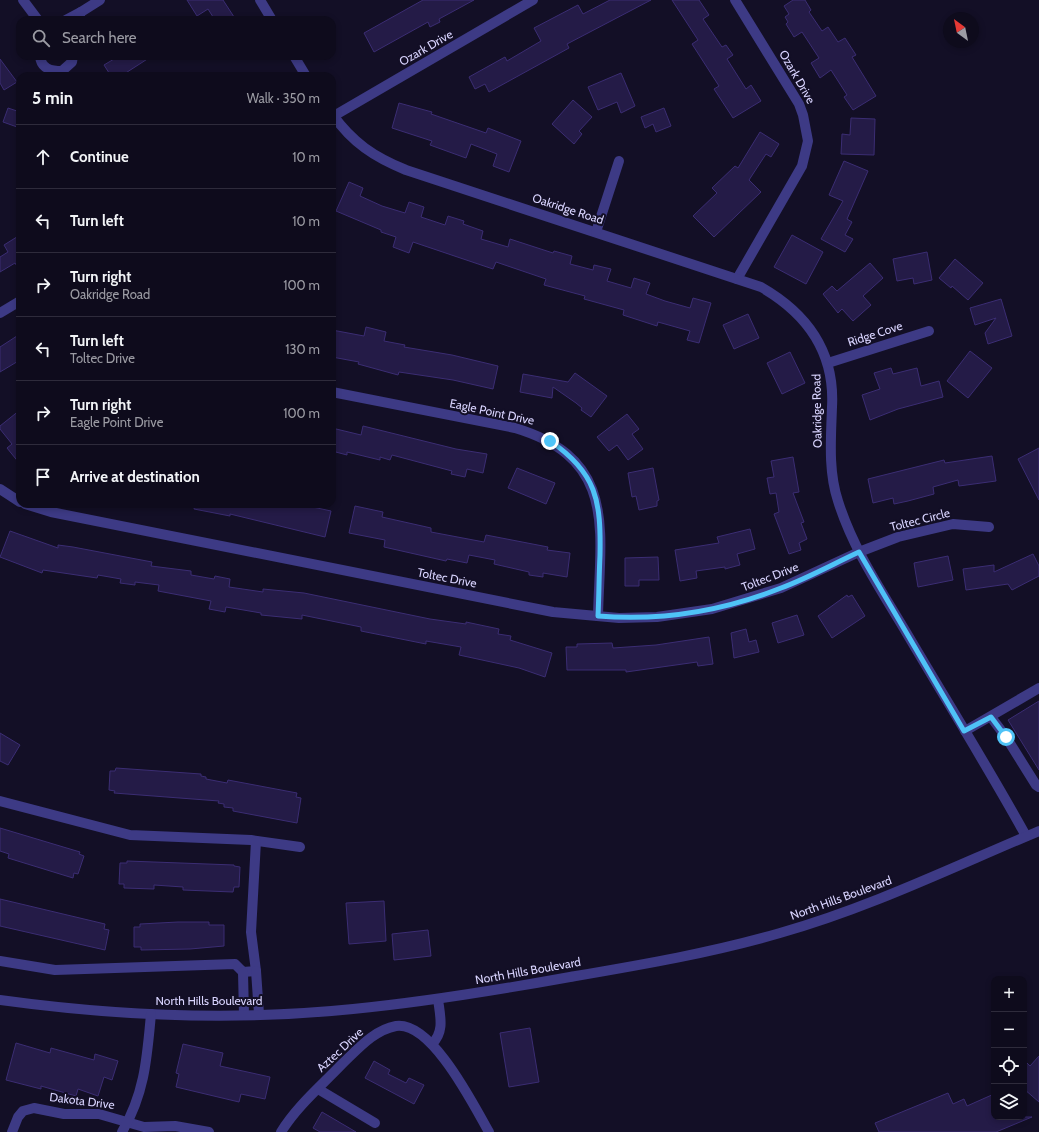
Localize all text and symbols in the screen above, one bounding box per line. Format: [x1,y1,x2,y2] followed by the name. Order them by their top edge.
[943,12,979,48] north arrow
[16,16,336,60] search box
[396,26,455,69] street label: Ozark Drive
[30,27,52,49] icon: search
[62,29,137,47] text: Search here
[776,47,819,106] street label: Ozark Drive
[32,88,73,108] text: 5 min
[247,90,320,106] text: Walk · 350 m
[32,146,54,168] icon: ahead
[70,148,129,166] text: Continue
[292,149,320,165] text: 10 m
[531,190,606,227] street label: Oakridge Road
[32,210,54,232] icon: left
[70,212,124,230] text: Turn left
[292,213,320,229] text: 10 m
[70,268,131,286] text: Turn right
[32,274,54,296] icon: right
[283,277,320,293] text: 100 m
[70,286,150,302] text: Oakridge Road
[845,318,904,349] street label: Ridge Cove
[70,332,124,350] text: Turn left
[32,338,54,360] icon: left
[285,341,320,357] text: 130 m
[70,350,135,366] text: Toltec Drive
[808,374,825,448] street label: Oakridge Road
[448,395,536,428] street label: Eagle Point Drive
[70,396,131,414] text: Turn right
[32,402,54,424] icon: right
[283,405,320,421] text: 100 m
[70,414,163,430] text: Eagle Point Drive
[541,432,559,450] route end
[32,466,54,488] icon: arrive
[70,468,200,486] text: Arrive at destination
[888,505,951,534] street label: Toltec Circle
[739,559,801,594] street label: Toltec Drive
[416,564,478,591] street label: Toltec Drive
[997,728,1015,746] route start
[788,872,894,923] street label: North Hills Boulevard
[474,954,582,987] street label: North Hills Boulevard
[991,976,1027,1120] map controls
[991,976,1027,1012] button: +
[156,993,262,1008] street label: North Hills Boulevard
[991,1012,1027,1048] button: −
[313,1024,366,1075] street label: Aztec Drive
[991,1048,1027,1084] button: locate
[991,1084,1027,1120] button: layers
[49,1089,115,1112] street label: Dakota Drive

